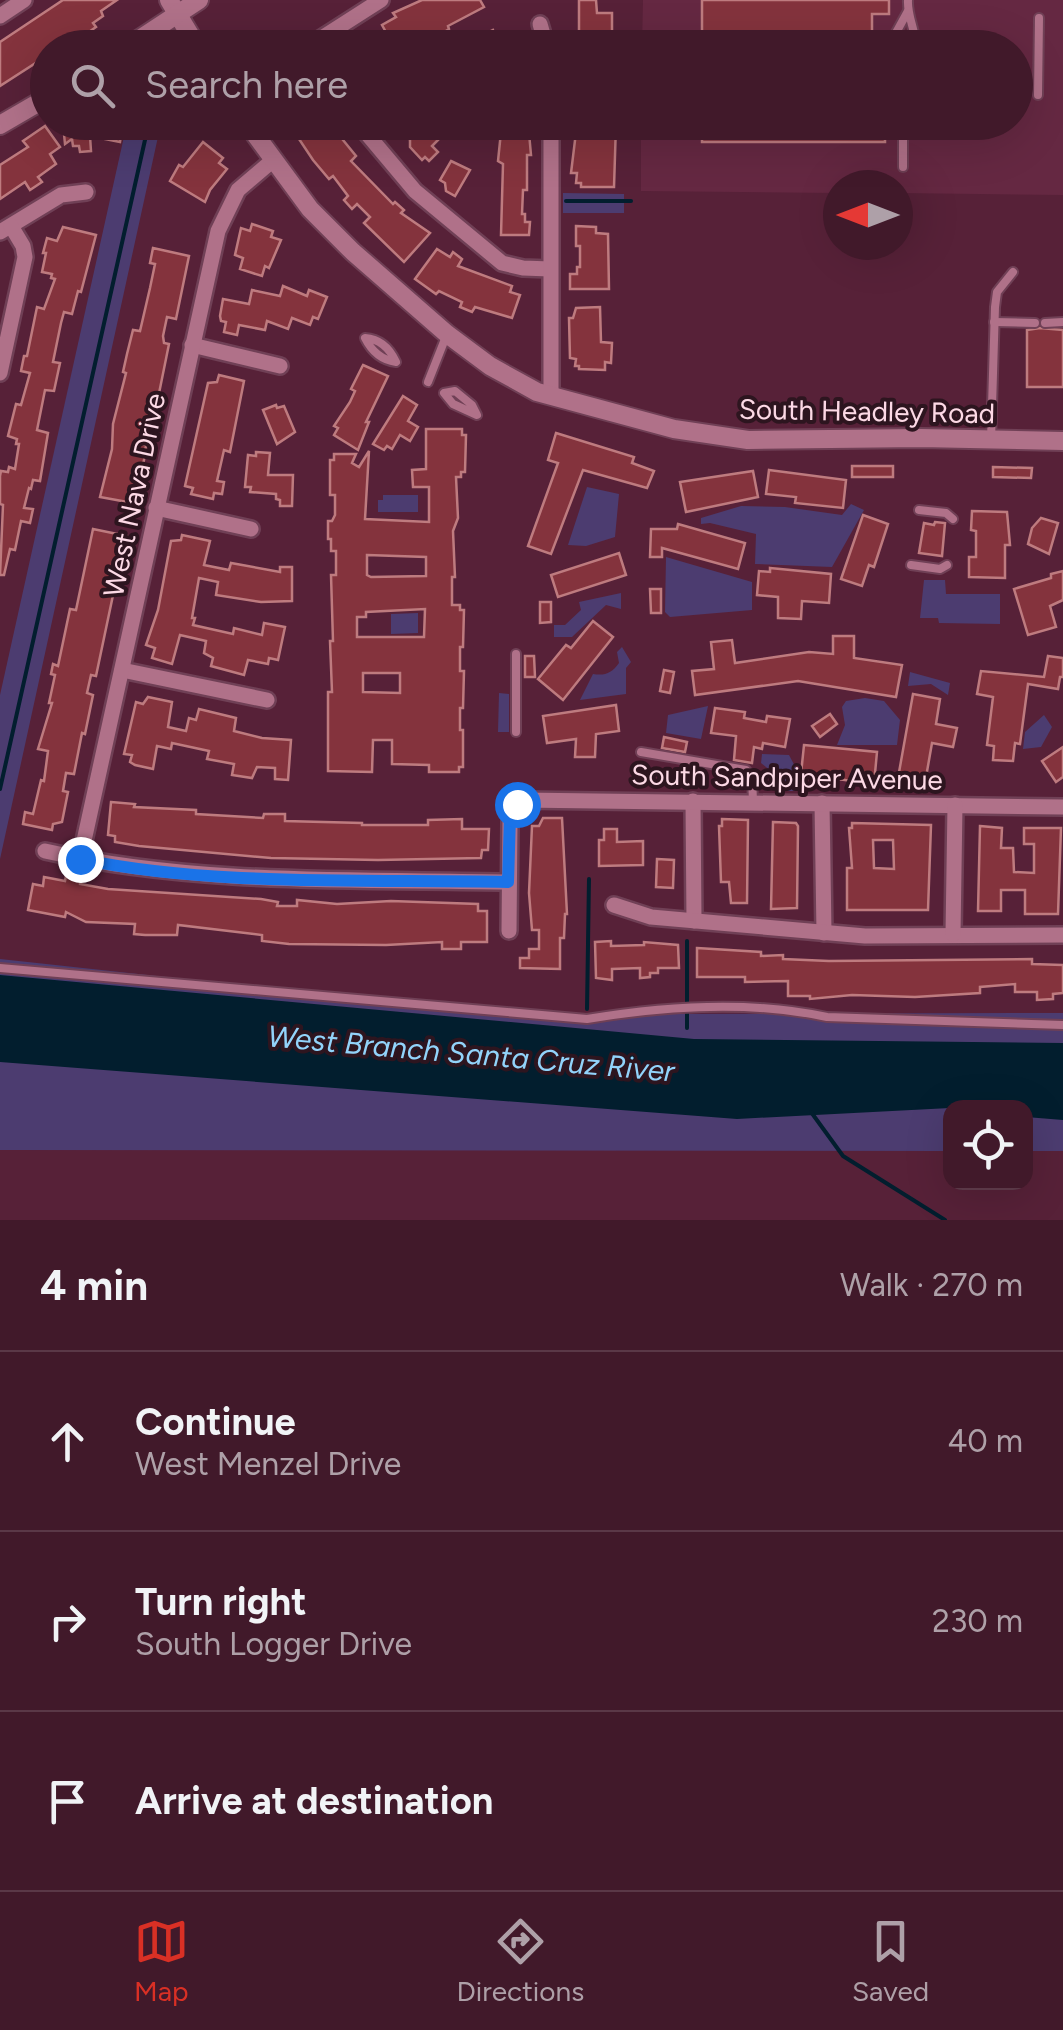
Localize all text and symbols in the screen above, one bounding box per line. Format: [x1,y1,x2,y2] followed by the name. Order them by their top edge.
[30,30,1033,140] search box
[65,58,120,113] icon: search
[145,62,348,108] text: Search here
[823,170,913,260] north arrow
[96,390,172,600] street label: West Nava Drive
[739,392,995,430] street label: South Headley Road
[631,757,943,797] street label: South Sandpiper Avenue
[495,782,541,828] route start
[58,837,104,883] route end
[266,1017,678,1090] water label: West Branch Santa Cruz River
[943,1100,1033,1190] map controls
[943,1100,1033,1190] button: locate
[40,1260,148,1311] text: 4 min
[840,1266,1023,1304] text: Walk · 270 m
[135,1399,296,1445] text: Continue
[40,1414,95,1469] icon: ahead
[947,1422,1023,1460] text: 40 m
[135,1445,401,1483] text: West Menzel Drive
[135,1579,307,1625] text: Turn right
[40,1594,95,1649] icon: right
[932,1602,1023,1640] text: 230 m
[135,1625,412,1663] text: South Logger Drive
[40,1774,95,1829] icon: arrive
[135,1778,493,1824] text: Arrive at destination
[134,1914,189,2008] tab: Map
[457,1914,584,2008] tab: Directions
[852,1914,929,2008] tab: Saved

